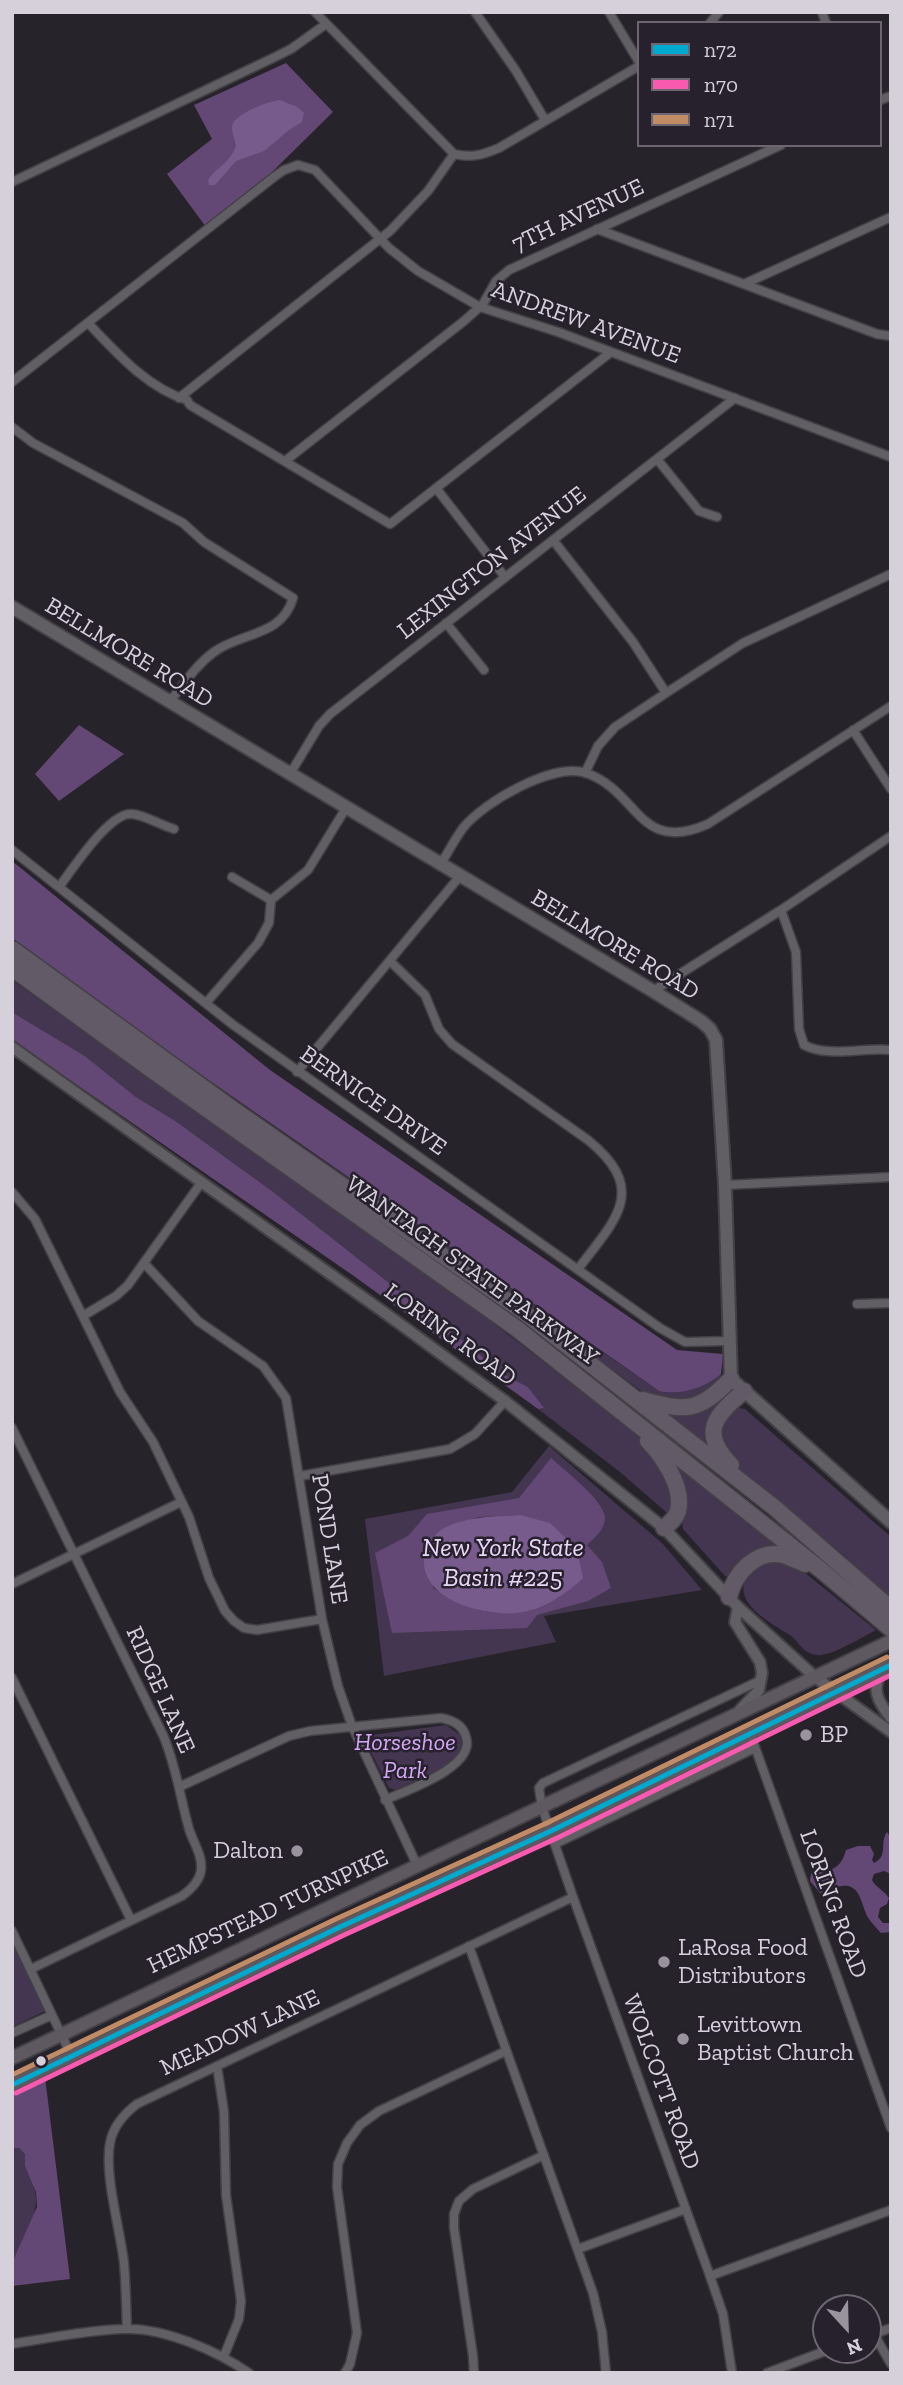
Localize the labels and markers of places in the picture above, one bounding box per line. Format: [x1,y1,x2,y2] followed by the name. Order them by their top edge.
[820,1721,848,1749] place label: BP
[798,1727,814,1743] marker: BP
[213,1837,283,1865] place label: Dalton
[289,1843,305,1859] marker: Dalton
[678,1934,808,1990] place label: LaRosa Food Distributors
[656,1954,672,1970] marker: LaRosa Food Distributors
[697,2011,854,2067] place label: Levittown Baptist Church
[675,2031,691,2047] marker: Levittown Baptist Church
[34,2054,48,2068] unlabelled marker

